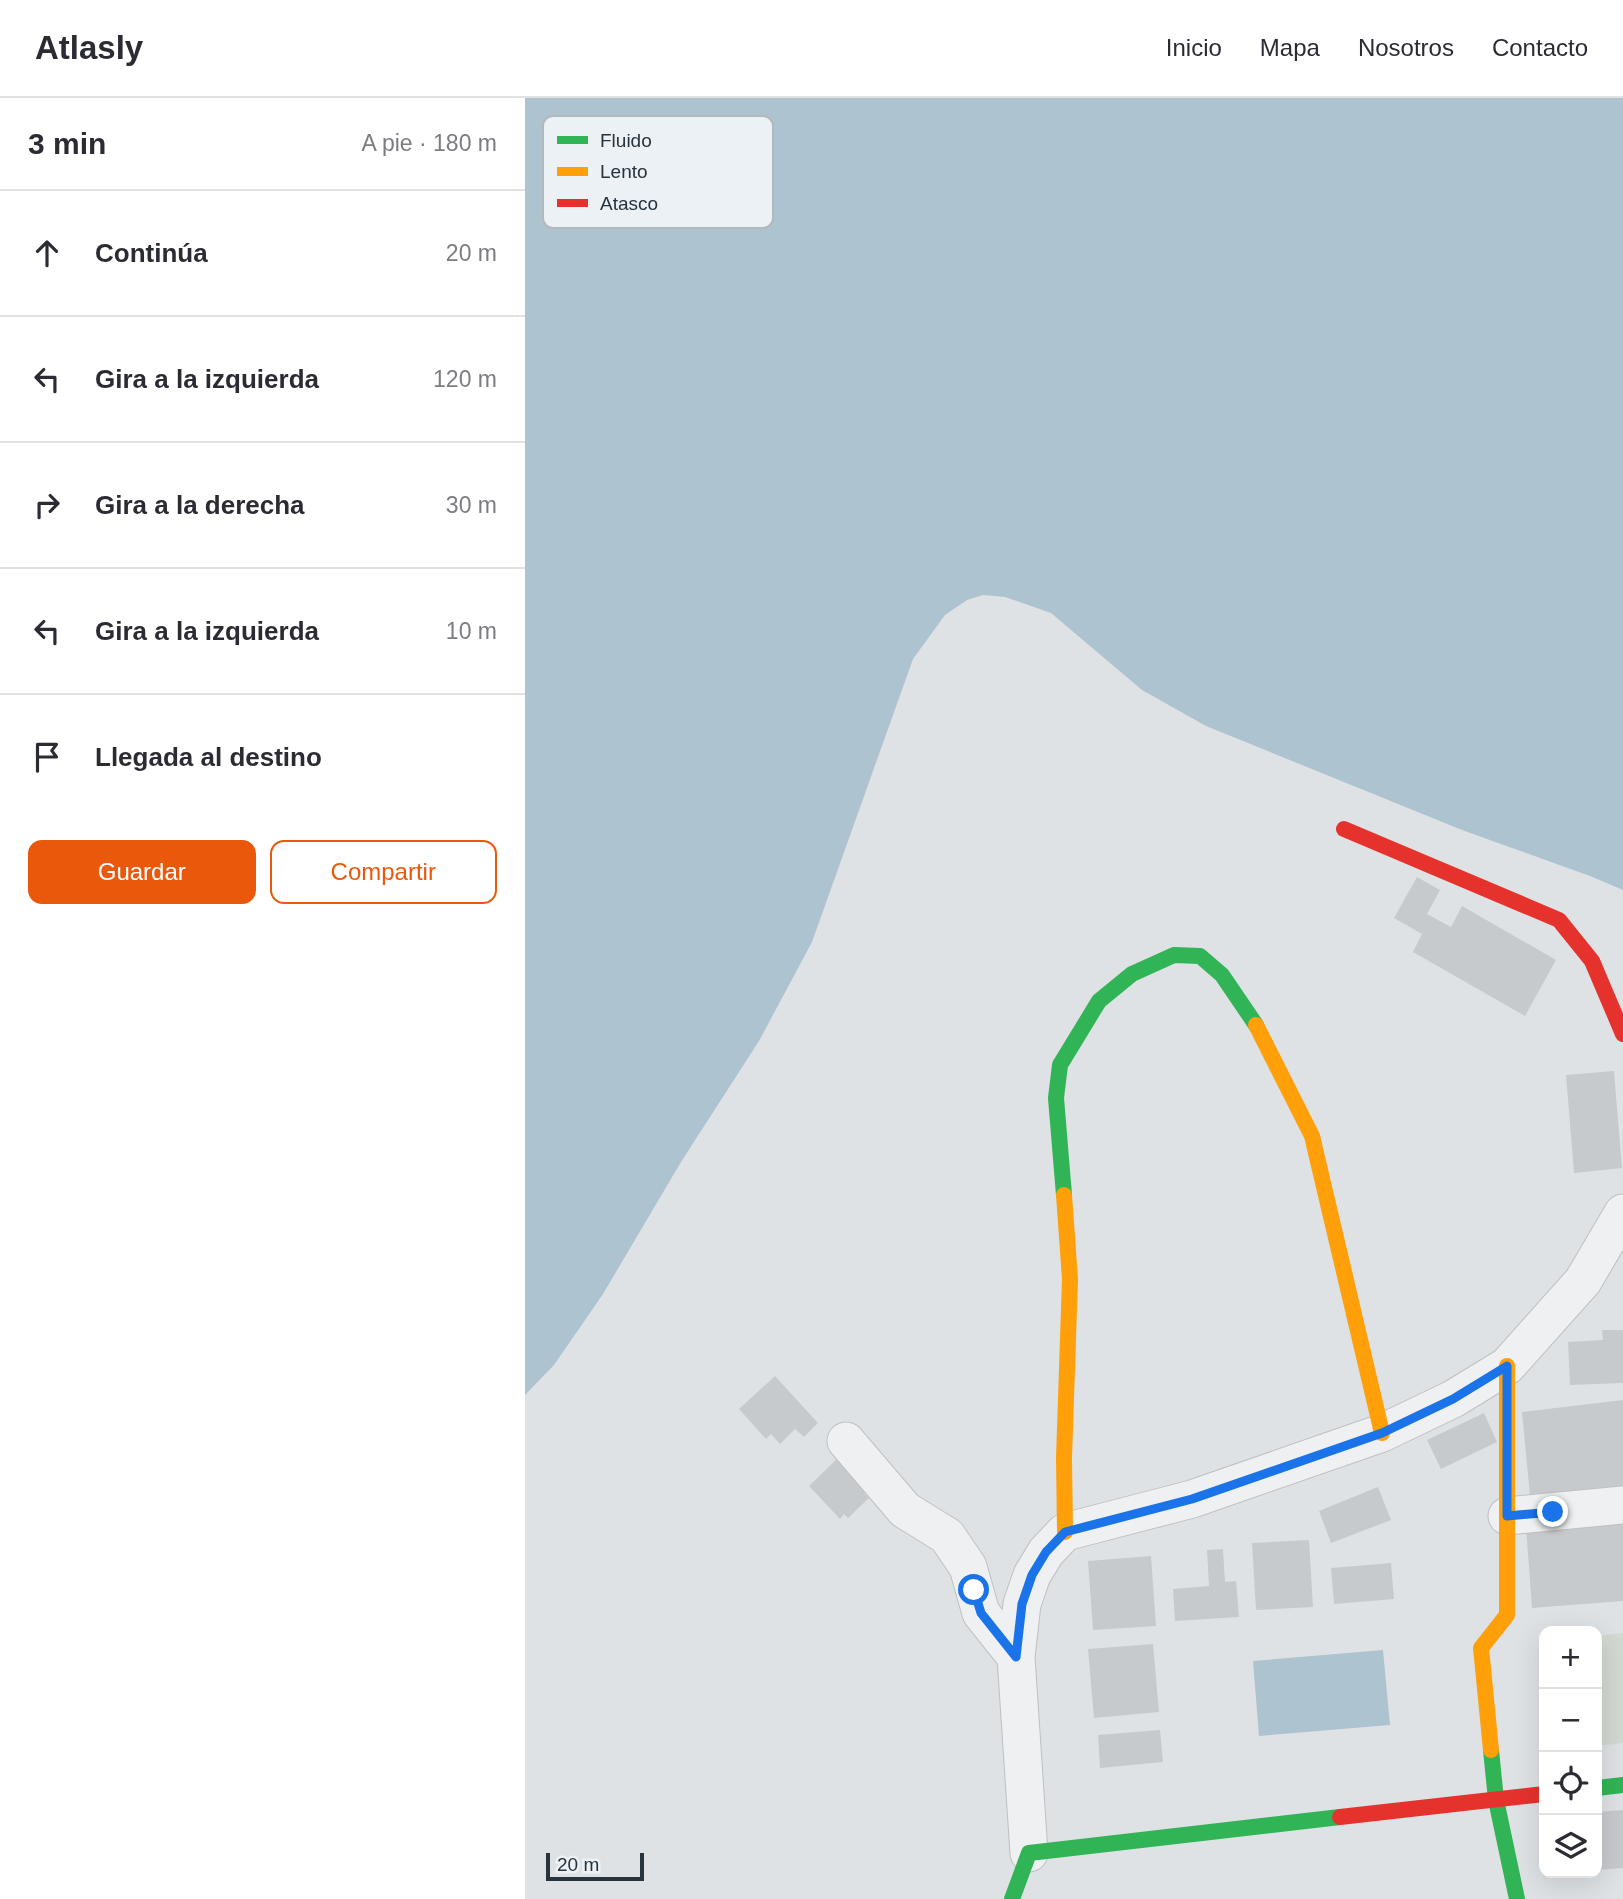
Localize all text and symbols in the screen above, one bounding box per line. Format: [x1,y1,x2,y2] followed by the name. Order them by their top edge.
[35,29,143,66] text: Atlasly
[1166,34,1222,61] text: Inicio
[1260,34,1320,61] text: Mapa
[1358,34,1454,61] text: Nosotros
[1492,34,1588,61] text: Contacto
[543,116,773,228] legend
[28,127,106,160] text: 3 min
[361,130,497,156] text: A pie · 180 m
[600,130,652,151] text: Fluido
[600,161,648,182] text: Lento
[600,193,658,214] text: Atasco
[28,234,66,272] icon: ahead
[95,238,208,268] text: Continúa
[446,240,497,266] text: 20 m
[28,360,66,398] icon: left
[95,364,319,394] text: Gira a la izquierda
[433,366,497,392] text: 120 m
[28,486,66,524] icon: right
[95,490,305,520] text: Gira a la derecha
[446,492,497,518] text: 30 m
[28,612,66,650] icon: left
[95,616,319,646] text: Gira a la izquierda
[446,618,497,644] text: 10 m
[28,738,66,776] icon: arrive
[95,742,322,772] text: Llegada al destino
[28,840,256,904] button: Guardar
[270,840,497,904] button: Compartir
[1537,1496,1568,1527] route end
[958,1574,989,1605] route start
[1539,1626,1602,1878] map controls
[1539,1626,1602,1689] button: +
[1539,1689,1602,1752] button: −
[1539,1752,1602,1815] button: locate
[1539,1815,1602,1878] button: layers
[546,1850,644,1882] scale bar
[557,1854,599,1875] text: 20 m

